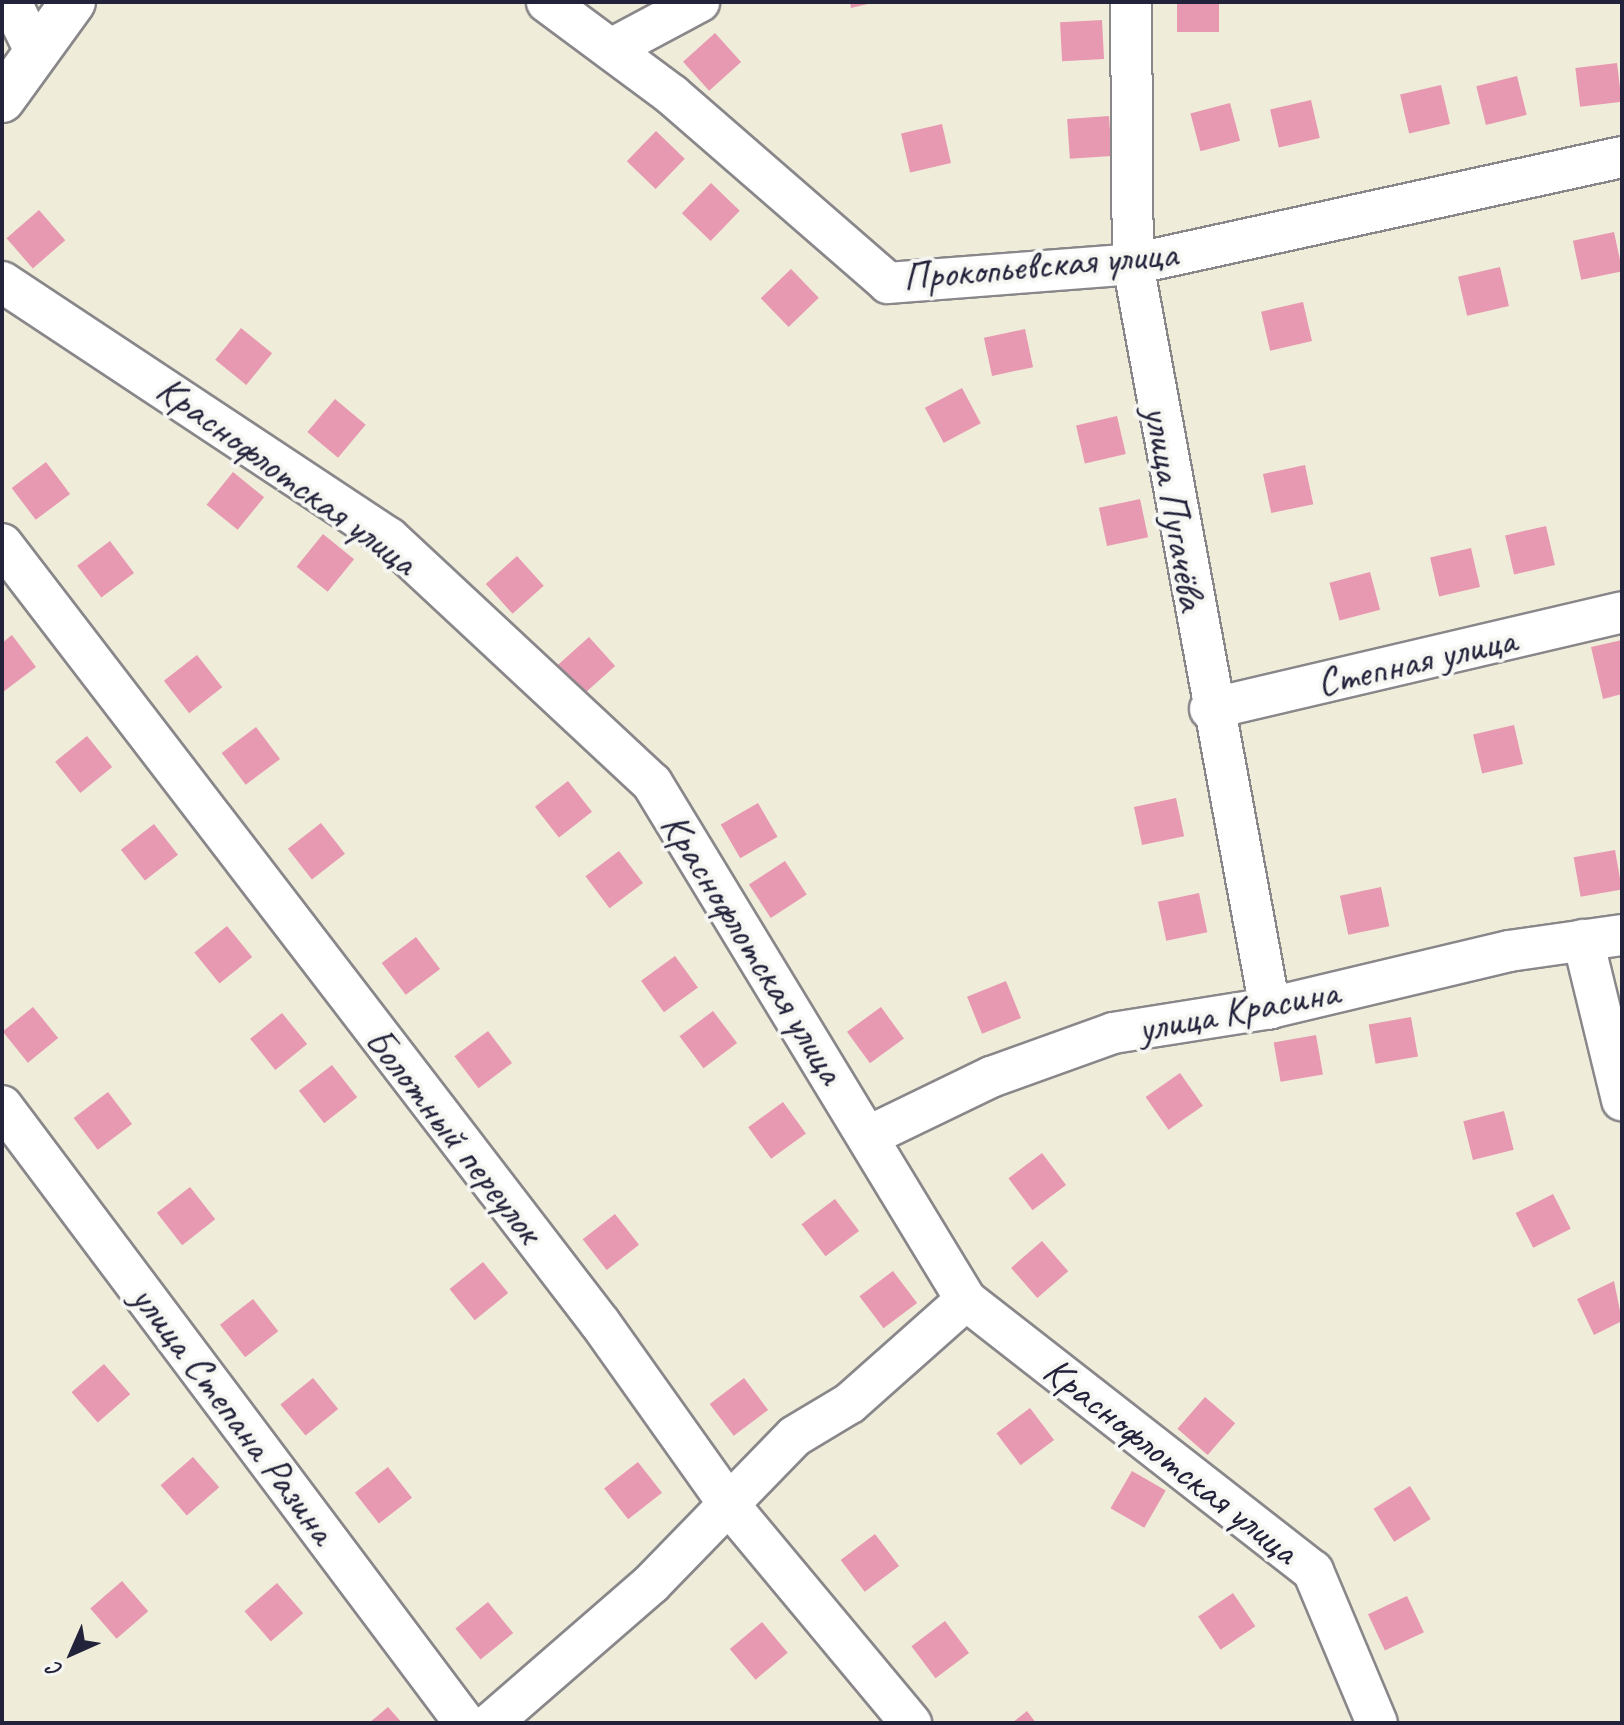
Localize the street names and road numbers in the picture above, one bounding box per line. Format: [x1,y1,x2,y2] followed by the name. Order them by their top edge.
[899,229,1181,301] street label: Прокопьевская улица
[146,364,428,586] street label: Краснофлотская улица
[1133,401,1217,615] street label: улица Пугачёва
[1312,615,1520,707] street label: Степная улица
[650,803,856,1093] street label: Краснофлотская улица
[1133,967,1343,1053] street label: улица Красина
[355,1017,553,1253] street label: Болотный переулок
[122,1276,346,1552] street label: улица Степана Разина
[1033,1345,1309,1575] street label: Краснофлотская улица

